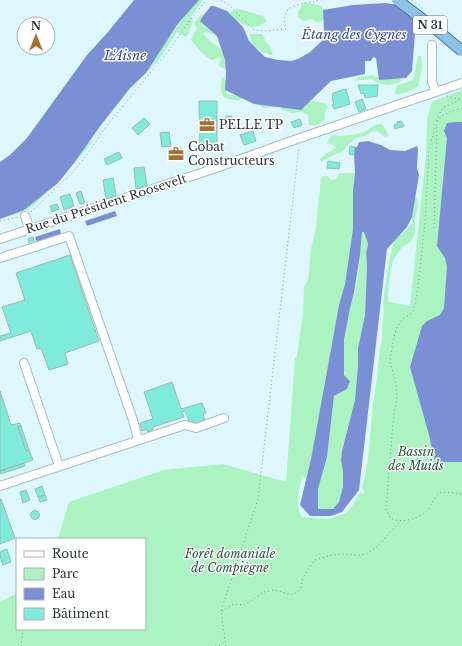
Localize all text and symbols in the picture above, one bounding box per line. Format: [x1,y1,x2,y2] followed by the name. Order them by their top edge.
[16,16,56,56] north arrow
[413,16,447,34] road number: N 31
[31,19,42,33] text: N
[301,26,406,43] water label: Étang des Cygnes
[103,47,146,64] water label: L'Aisne
[198,116,216,134] office icon: PELLE TP
[219,117,283,132] place label: PELLE TP
[188,139,275,168] place label: Cobat Constructeurs
[167,145,185,163] office icon: Cobat Constructeurs
[23,170,189,237] street label: Rue du Président Roosevelt
[388,444,444,473] park label: Bassin des Muids
[16,538,146,630] legend
[52,546,89,561] text: Route
[184,546,276,575] park label: Forêt domaniale de Compiègne
[52,566,79,581] text: Parc
[52,586,75,601] text: Eau
[52,606,110,621] text: Bâtiment

